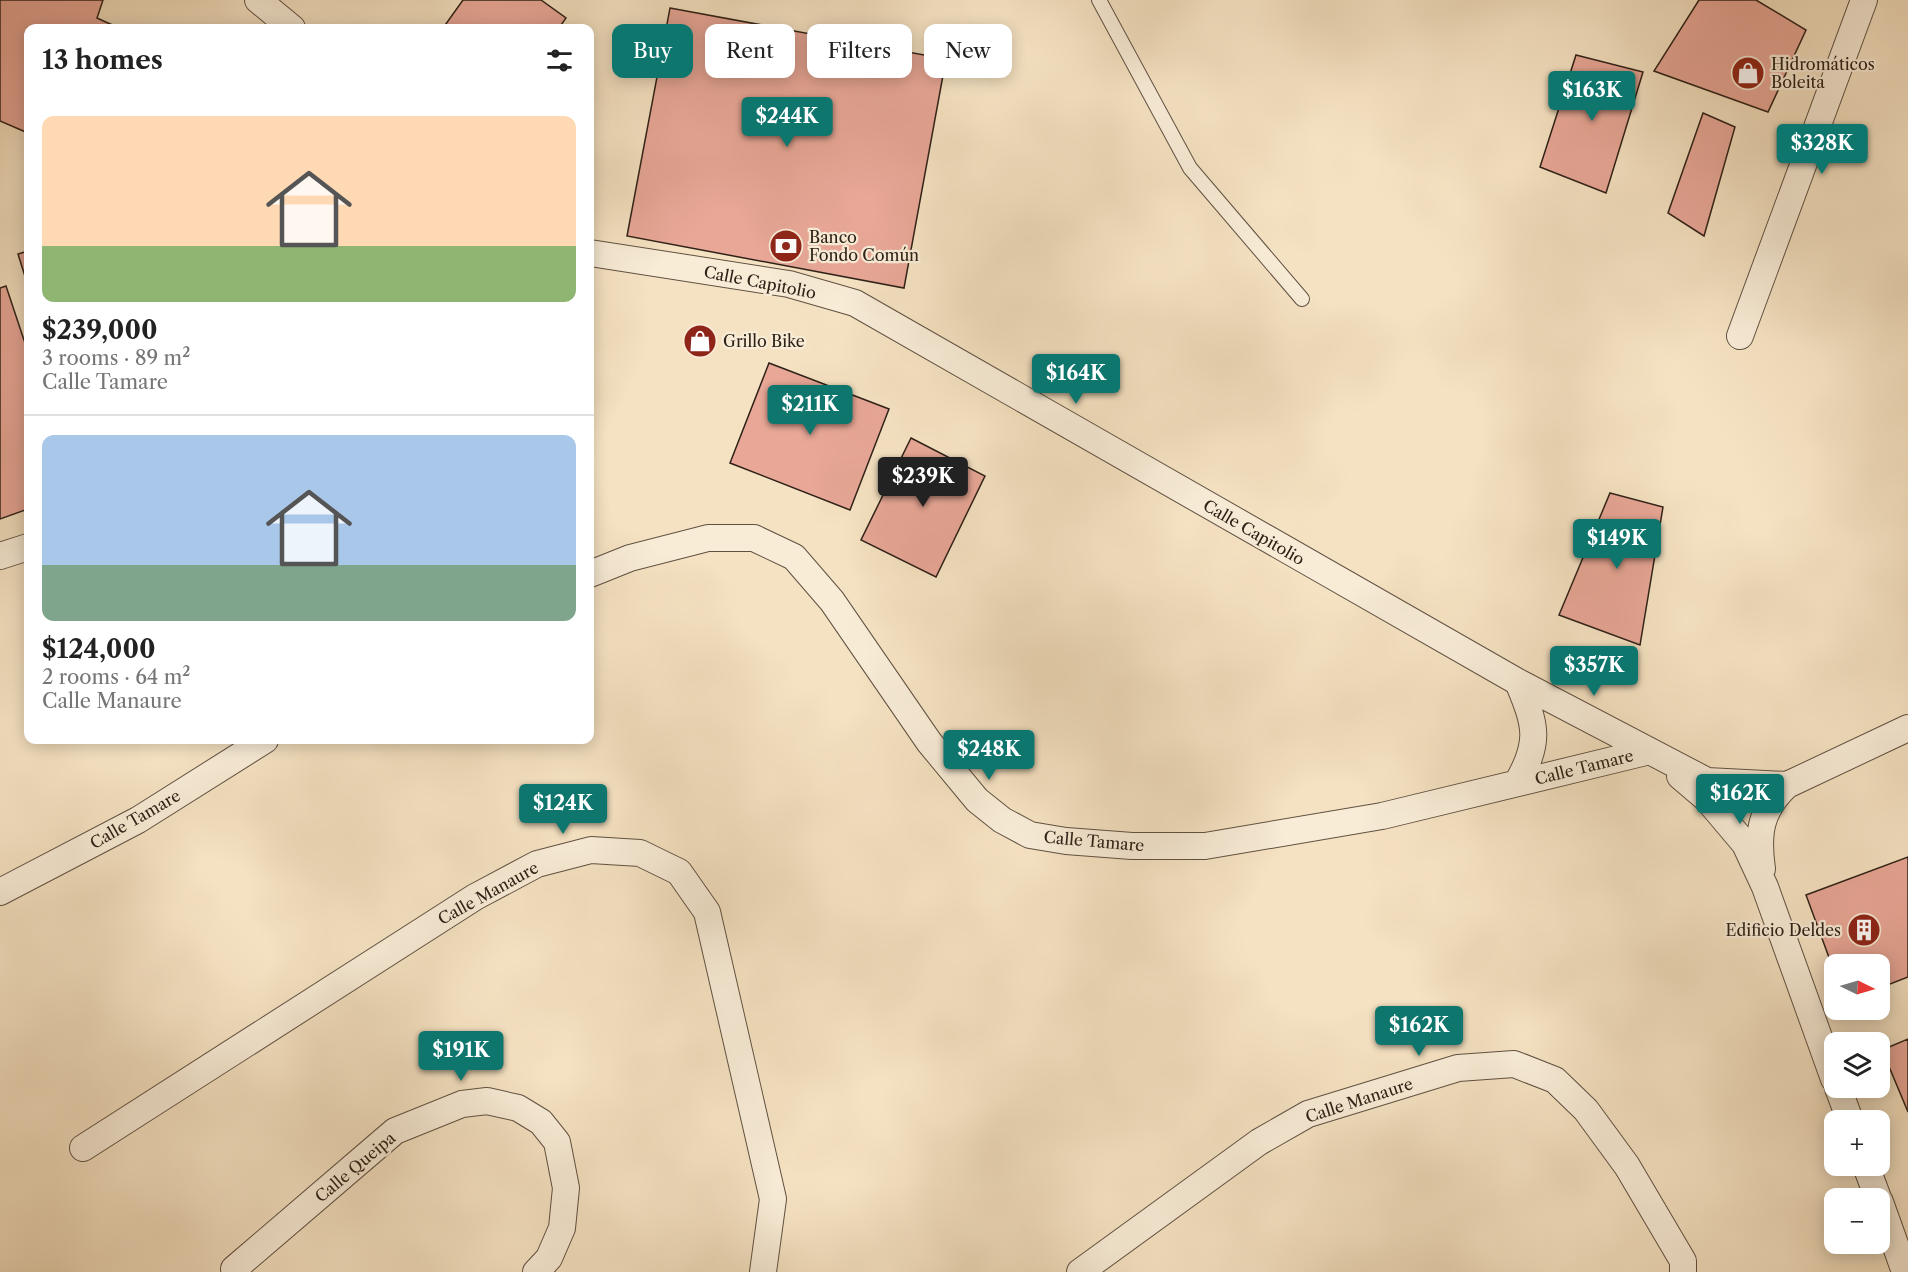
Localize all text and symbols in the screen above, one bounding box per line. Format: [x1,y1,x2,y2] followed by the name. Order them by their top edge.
[612,24,693,78] chip: Buy
[705,24,795,78] chip: Rent
[807,24,912,78] chip: Filters
[924,24,1012,78] chip: New
[42,44,163,76] text: 13 homes
[543,44,576,77] icon: filters
[1771,54,1875,92] place label: Hidromáticos Boleita
[1730,55,1766,91] shop icon: Hidromáticos Boleita
[1550,71,1634,122] pin: $163K
[1562,78,1622,102] text: $163K
[745,97,829,148] pin: $244K
[756,104,818,128] text: $244K
[1780,124,1864,175] pin: $328K
[1791,131,1853,155] text: $328K
[255,155,363,263] icon: home
[809,227,919,265] place label: Banco Fondo Común
[768,228,804,264] bank icon: Banco Fondo Común
[702,261,818,303] street label: Calle Capitolio
[42,314,158,346] text: $239,000
[682,323,718,359] shop icon: Grillo Bike
[723,331,805,351] place label: Grillo Bike
[42,346,190,370] text: 3 rooms · 89 m²
[1034,354,1118,405] pin: $164K
[1046,361,1106,385] text: $164K
[42,370,168,394] text: Calle Tamare
[768,385,852,436] pin: $211K
[782,392,838,416] text: $211K
[881,457,965,508] pin: $239K
[892,464,954,488] text: $239K
[255,474,363,582] icon: home
[1200,495,1308,569] street label: Calle Capitolio
[1575,519,1659,570] pin: $149K
[1587,526,1647,550] text: $149K
[42,633,156,665] text: $124,000
[1552,646,1636,697] pin: $357K
[1564,653,1624,677] text: $357K
[42,665,191,689] text: 2 rooms · 64 m²
[42,689,182,713] text: Calle Manaure
[947,730,1031,781] pin: $248K
[957,737,1021,761] text: $248K
[1533,745,1635,789] street label: Calle Tamare
[1698,774,1782,825] pin: $162K
[1710,781,1770,805] text: $162K
[521,784,605,835] pin: $124K
[86,785,184,853] street label: Calle Tamare
[533,791,593,815] text: $124K
[1043,827,1145,855] street label: Calle Tamare
[434,857,542,929] street label: Calle Manaure
[1846,912,1882,948] building icon: Edificio Deldes
[1726,920,1841,940] place label: Edificio Deldes
[1824,954,1890,1020] north arrow
[1824,954,1890,1254] map controls
[1377,1006,1461,1057] pin: $162K
[1389,1013,1449,1037] text: $162K
[419,1031,503,1082] pin: $191K
[1824,1032,1890,1098] button: layers
[432,1038,490,1062] text: $191K
[1303,1073,1415,1127] street label: Calle Manaure
[1824,1110,1890,1176] button: +
[311,1127,400,1206] street label: Calle Queipa
[1824,1188,1890,1254] button: −

